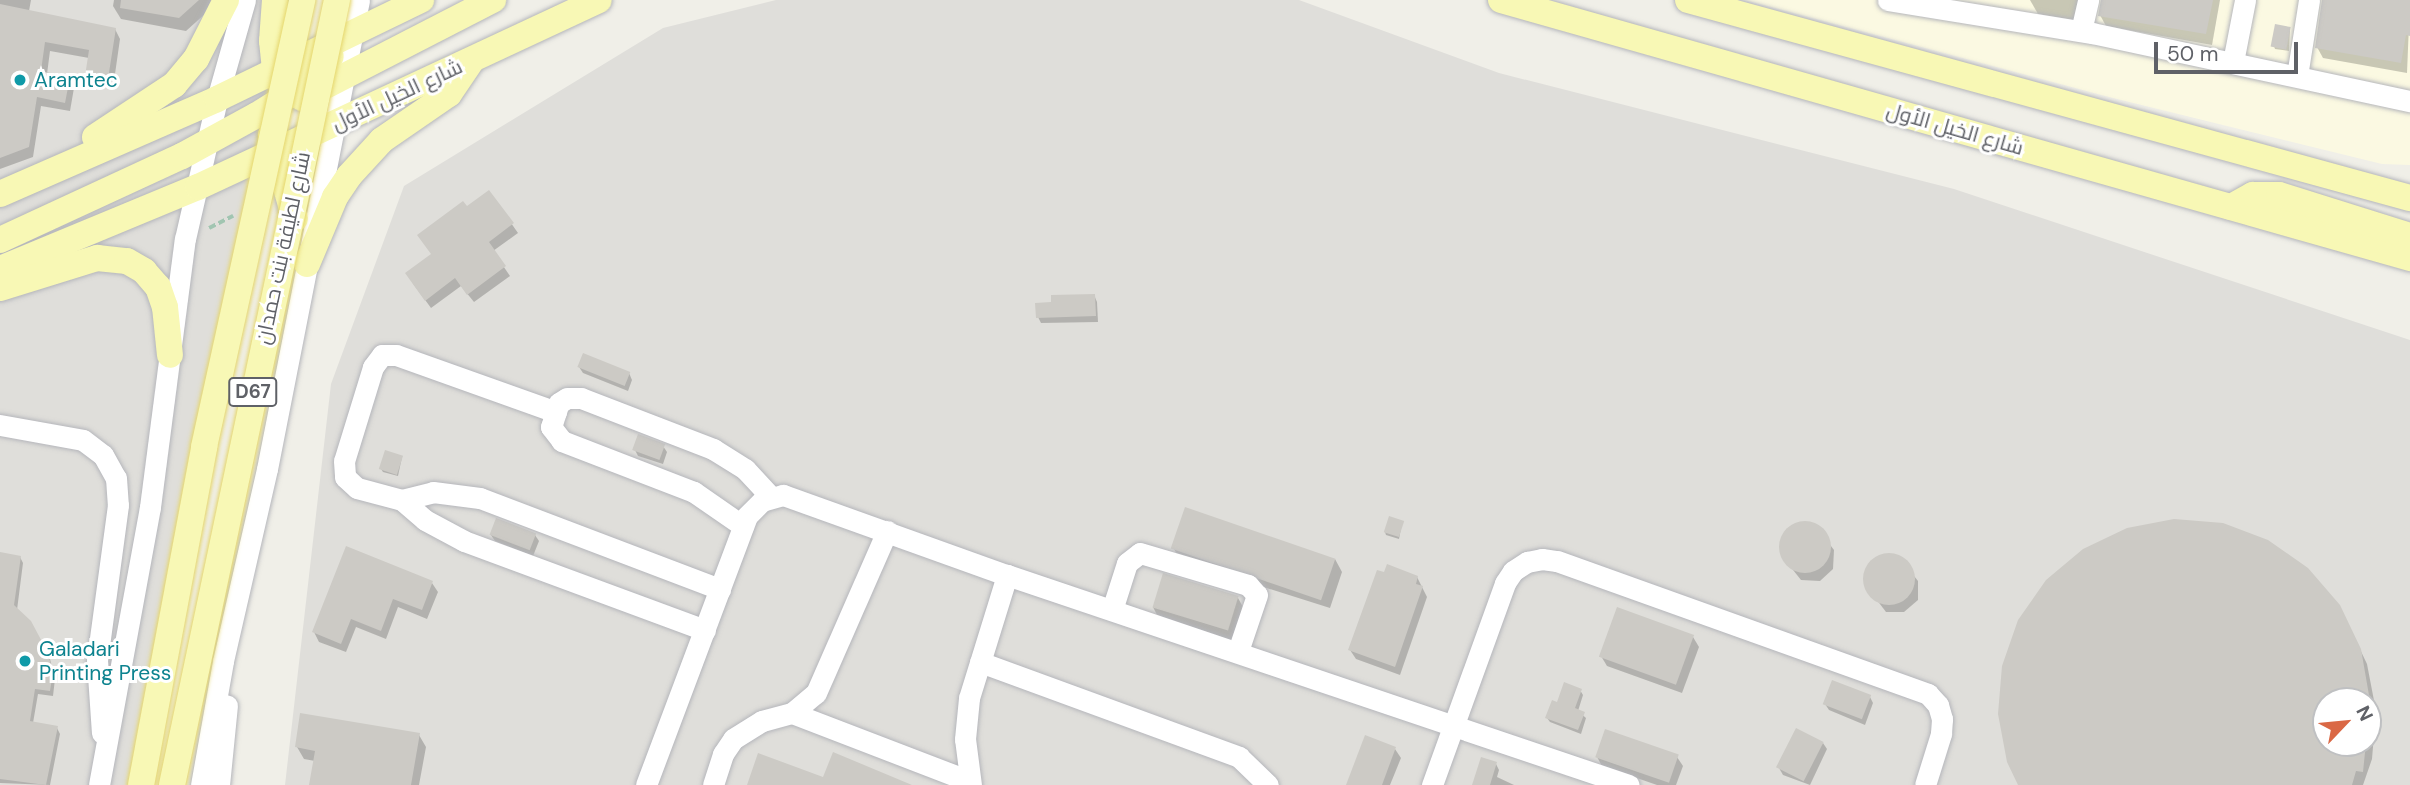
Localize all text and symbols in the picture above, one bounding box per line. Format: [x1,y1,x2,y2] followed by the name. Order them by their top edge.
[2158,28,2302,72] scale bar
[2167,40,2218,68] text: 50 m
[328,54,466,136] street label: شارع الخيل الأول
[34,67,118,93] place label: Aramtec
[12,72,28,88] marker: Aramtec
[1884,97,2026,161] street label: شارع الخيل الأول
[250,149,316,347] street label: شارع لطيفة بنت حمدان
[227,376,279,408] road number: D67
[39,636,171,686] place label: Galadari Printing Press
[17,653,33,669] marker: Galadari Printing Press
[2312,687,2382,757] north arrow
[2350,702,2379,725] text: N

